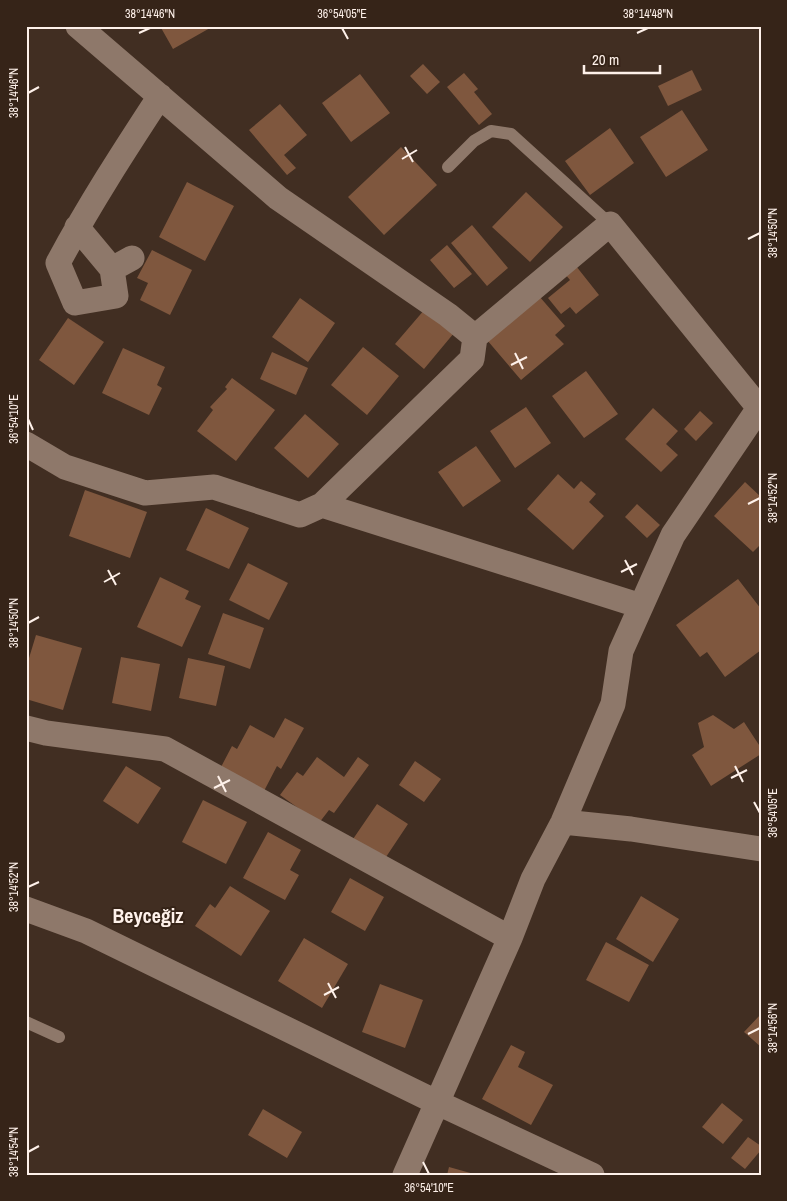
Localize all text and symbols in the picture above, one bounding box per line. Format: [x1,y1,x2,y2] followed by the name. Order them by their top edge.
[125,6,175,22] text: 38°14'46"N
[317,6,367,22] text: 36°54'05"E
[623,6,673,22] text: 38°14'48"N
[584,42,661,74] scale bar
[592,49,619,70] text: 20 m
[6,68,22,118] text: 38°14'46"N
[765,208,781,258] text: 38°14'50"N
[6,394,22,444] text: 36°54'10"E
[765,473,781,523] text: 38°14'52"N
[6,598,22,648] text: 38°14'50"N
[765,788,781,838] text: 36°54'05"E
[6,862,22,912] text: 38°14'52"N
[112,902,184,929] district label: Beyceğiz
[765,1003,781,1053] text: 38°14'56"N
[6,1127,22,1177] text: 38°14'54"N
[404,1180,454,1196] text: 36°54'10"E

